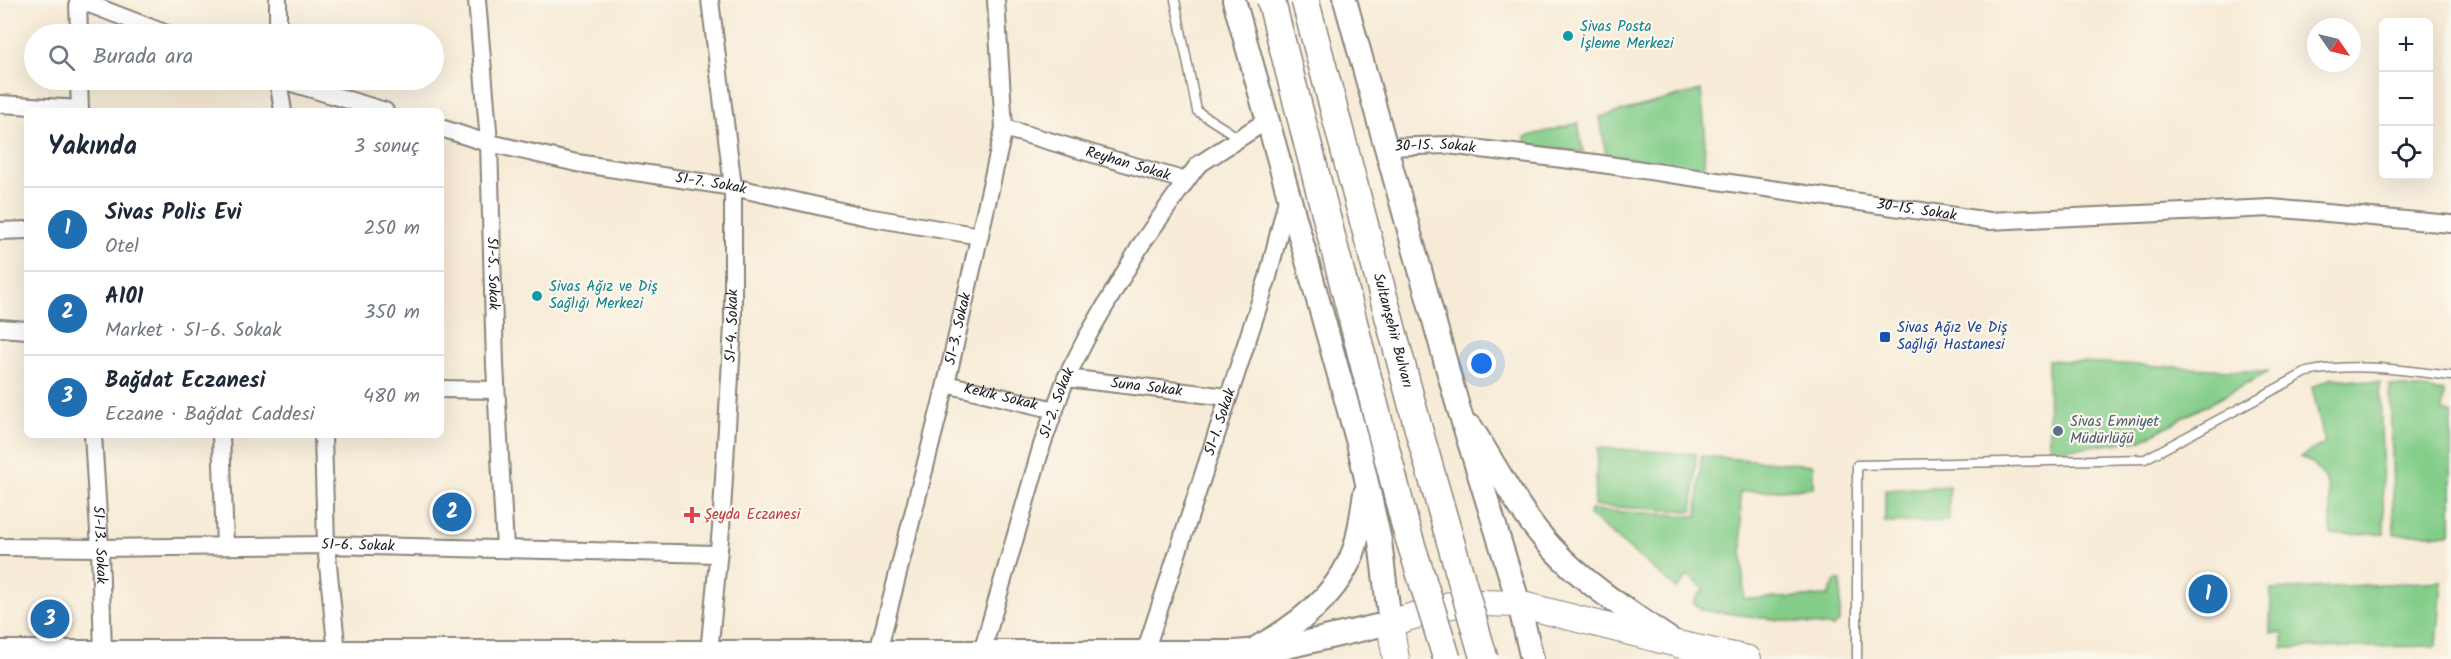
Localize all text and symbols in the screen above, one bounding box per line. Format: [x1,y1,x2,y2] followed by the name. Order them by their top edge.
[1580,15,1675,56] place label: Sivas Posta İşleme Merkezi
[2307,18,2361,72] north arrow
[2379,18,2433,180] map controls
[2379,18,2433,72] button: +
[24,24,444,90] search box
[1561,29,1575,43] marker: Sivas Posta İşleme Merkezi
[93,40,193,75] text: Burada ara
[45,41,78,74] icon: search
[2379,72,2433,126] button: −
[48,126,137,168] text: Yakında
[2379,126,2433,180] button: locate
[354,131,420,163] text: 3 sonuç
[1394,133,1478,160] street label: 30-15. Sokak
[1082,140,1174,188] street label: Reyhan Sokak
[673,166,750,202] street label: 51-7. Sokak
[1874,193,1959,228] street label: 30-15. Sokak
[105,196,242,231] text: Sivas Polis Evi
[64,213,71,245] text: 1
[364,213,420,245] text: 250 m
[105,231,139,263] text: Otel
[480,237,506,311] street label: 51-5. Sokak
[1366,270,1419,391] street label: Sultanşehir Bulvarı
[549,275,658,316] place label: Sivas Ağız ve Diş Sağlığı Merkezi
[105,280,143,315] text: A101
[719,288,745,363] street label: 51-4. Sokak
[530,289,544,303] marker: Sivas Ağız ve Diş Sağlığı Merkezi
[939,289,979,367] street label: 51-3. Sokak
[62,297,73,329] text: 2
[364,297,420,329] text: 350 m
[105,315,282,347] text: Market · 51-6. Sokak
[1897,316,2008,357] place label: Sivas Ağız Ve Diş Sağlığı Hastanesi
[1878,330,1892,344] marker: Sivas Ağız Ve Diş Sağlığı Hastanesi
[1467,349,1496,378] your location
[1033,363,1082,442] street label: 51-2. Sokak
[105,364,265,399] text: Bağdat Eczanesi
[1109,371,1185,404] street label: Suna Sokak
[961,377,1041,418] street label: Kekik Sokak
[62,381,73,413] text: 3
[363,381,420,413] text: 480 m
[1198,384,1243,459] street label: 51-1. Sokak
[105,399,314,431] text: Eczane · Bağdat Caddesi
[2070,410,2159,451] place label: Sivas Emniyet Müdürlüğü
[2051,424,2065,438] marker: Sivas Emniyet Müdürlüğü
[432,490,472,534] pin: 2
[704,503,802,527] place label: Şeyda Eczanesi
[85,505,113,585] street label: 51-13. Sokak
[685,508,699,522] marker: Şeyda Eczanesi
[321,533,396,559] street label: 51-6. Sokak
[2188,572,2228,616] pin: 1
[31,596,70,642] pin: 3

